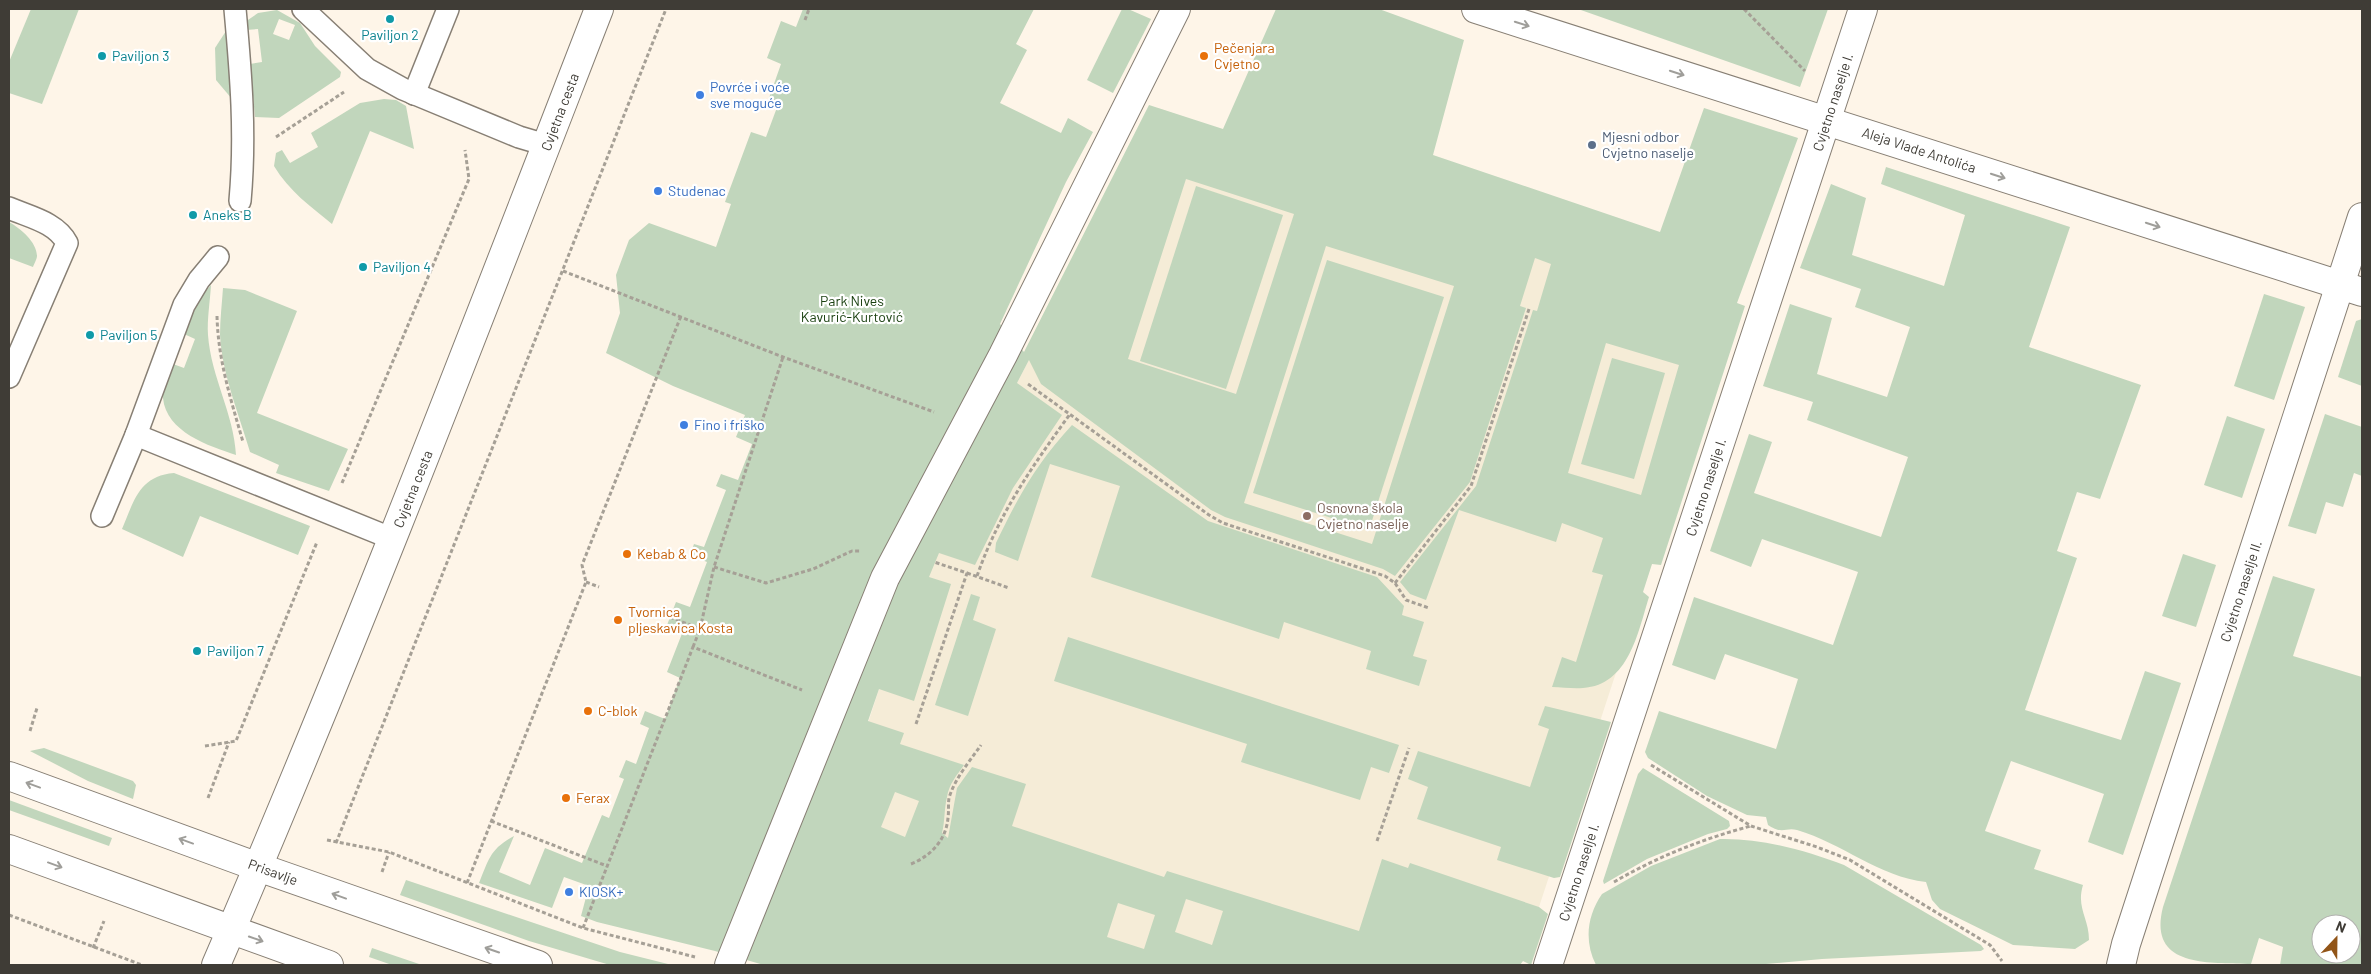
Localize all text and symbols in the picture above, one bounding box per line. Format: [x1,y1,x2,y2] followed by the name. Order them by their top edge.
[384,13,396,25] marker: Paviljon 2
[1514,19,1530,29] one-way arrow
[361,26,419,43] place label: Paviljon 2
[1214,39,1275,72] place label: Pečenjara Cvjetno
[112,47,169,64] place label: Paviljon 3
[96,50,108,62] marker: Paviljon 3
[1198,50,1210,62] marker: Pečenjara Cvjetno
[1809,51,1856,153] street label: Cvjetno naselje I.
[1669,68,1685,78] one-way arrow
[537,70,582,153] street label: Cvjetna cesta
[710,78,790,111] place label: Povrće i voće sve moguće
[694,89,706,101] marker: Povrće i voće sve moguće
[1860,123,1978,176] street label: Aleja Vlade Antolića
[1602,128,1694,161] place label: Mjesni odbor Cvjetno naselje
[1586,139,1598,151] marker: Mjesni odbor Cvjetno naselje
[1990,171,2006,181] one-way arrow
[668,182,726,199] place label: Studenac
[652,185,664,197] marker: Studenac
[203,206,252,223] place label: Aneks B
[187,209,199,221] marker: Aneks B
[2145,221,2160,230] one-way arrow
[373,258,431,275] place label: Paviljon 4
[357,261,369,273] marker: Paviljon 4
[801,292,903,325] park label: Park Nives Kavurić-Kurtović
[100,326,157,343] place label: Paviljon 5
[84,329,96,341] marker: Paviljon 5
[694,416,765,433] place label: Fino i friško
[678,419,690,431] marker: Fino i friško
[1682,436,1729,538] street label: Cvjetno naselje I.
[389,448,436,530] street label: Cvjetna cesta
[1317,499,1409,532] place label: Osnovna škola Cvjetno naselje
[1301,510,1313,522] marker: Osnovna škola Cvjetno naselje
[2216,538,2265,644] street label: Cvjetno naselje II.
[637,545,706,562] place label: Kebab & Co
[621,548,633,560] marker: Kebab & Co
[628,603,733,636] place label: Tvornica pljeskavica Kosta
[612,614,624,626] marker: Tvornica pljeskavica Kosta
[207,642,264,659] place label: Paviljon 7
[191,645,203,657] marker: Paviljon 7
[598,702,638,719] place label: C-blok
[582,705,594,717] marker: C-blok
[26,780,41,789] one-way arrow
[576,789,610,806] place label: Ferax
[560,792,572,804] marker: Ferax
[1555,821,1602,923] street label: Cvjetno naselje I.
[178,836,194,845] one-way arrow
[246,855,300,888] street label: Prisavlje
[46,861,62,870] one-way arrow
[579,883,624,900] place label: KIOSK+
[563,886,575,898] marker: KIOSK+
[331,891,347,900] one-way arrow
[2311,914,2361,964] north arrow
[2334,917,2349,936] text: N
[248,935,264,944] one-way arrow
[485,945,500,954] one-way arrow

